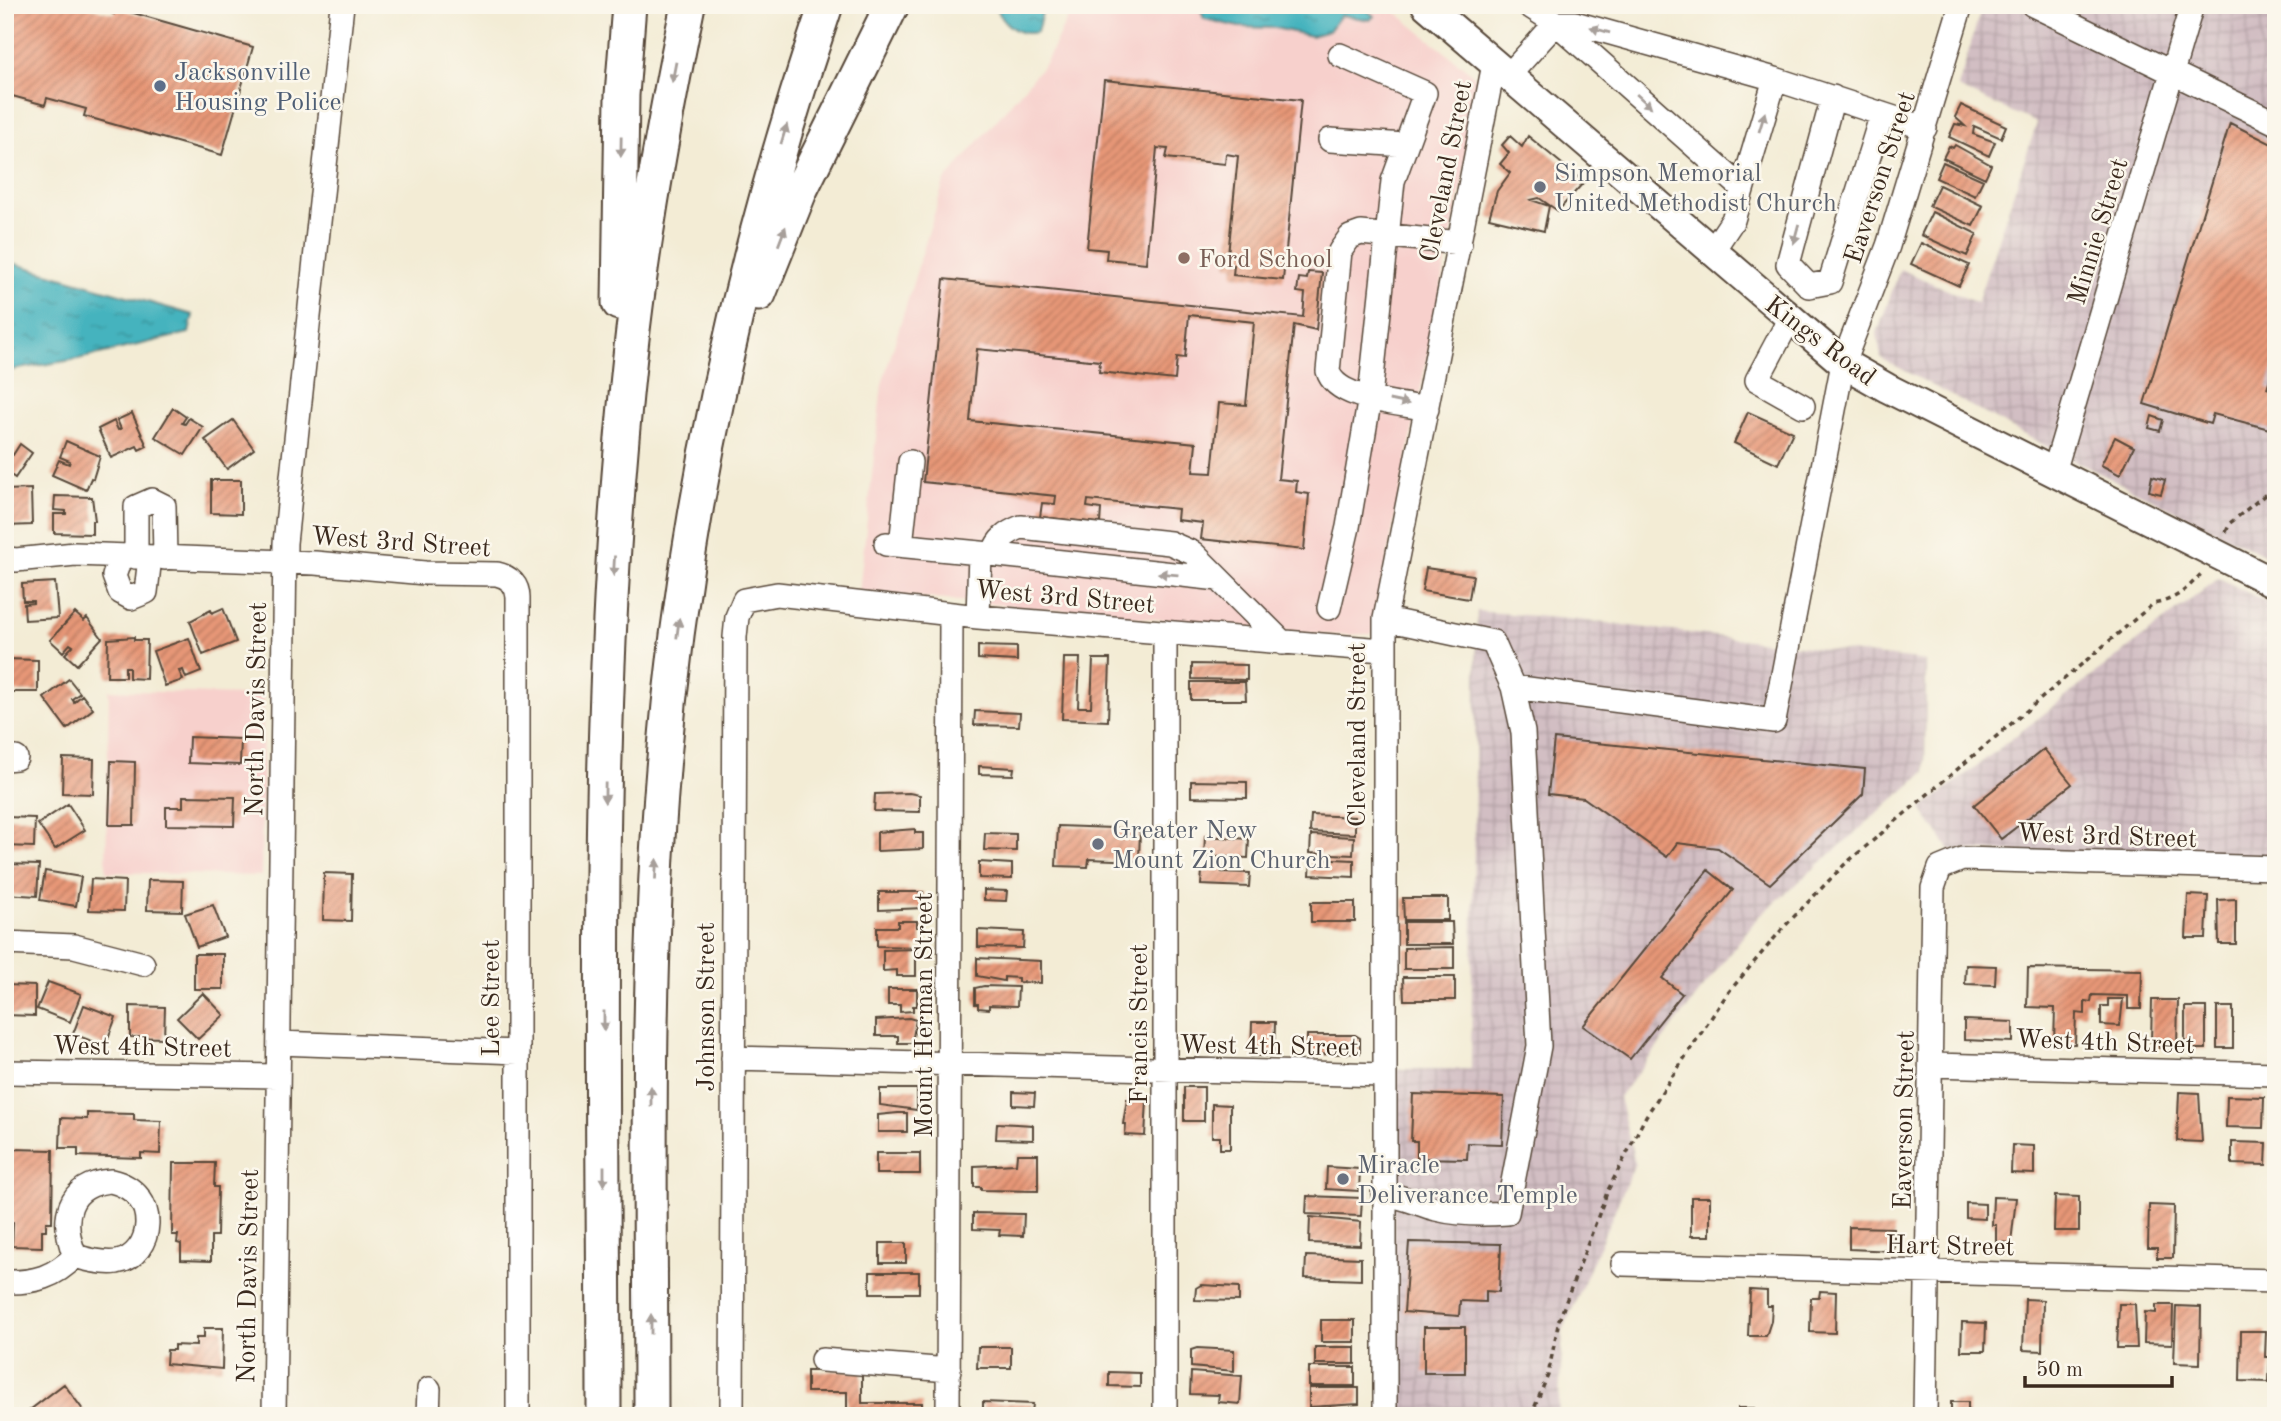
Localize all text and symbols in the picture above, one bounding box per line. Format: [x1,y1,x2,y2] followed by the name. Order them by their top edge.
[1589,24,1610,34] one-way arrow
[174,60,342,116] place label: Jacksonville Housing Police
[668,61,679,83] one-way arrow
[152,78,168,94] marker: Jacksonville Housing Police
[1417,78,1477,264] street label: Cleveland Street
[1841,88,1921,267] street label: Eaverson Street
[1635,93,1653,109] one-way arrow
[1758,111,1768,132] one-way arrow
[780,124,790,145] one-way arrow
[615,136,627,158] one-way arrow
[2064,155,2134,308] street label: Minnie Street
[1554,161,1837,217] place label: Simpson Memorial United Methodist Church
[1532,179,1548,195] marker: Simpson Memorial United Methodist Church
[1790,223,1801,245] one-way arrow
[776,226,787,247] one-way arrow
[1198,247,1333,273] place label: Ford School
[1176,250,1192,266] marker: Ford School
[1760,292,1880,391] street label: Kings Road
[1388,397,1410,408] one-way arrow
[310,524,492,562] street label: West 3rd Street
[608,555,619,577] one-way arrow
[1157,569,1179,580] one-way arrow
[974,577,1156,619] street label: West 3rd Street
[242,601,272,817] street label: North Davis Street
[673,617,684,639] one-way arrow
[1345,643,1371,827] street label: Cleveland Street
[600,782,611,804] one-way arrow
[1112,818,1331,874] place label: Greater New Mount Zion Church
[2016,821,2198,853] street label: West 3rd Street
[1090,836,1106,852] marker: Greater New Mount Zion Church
[651,857,662,879] one-way arrow
[912,892,938,1138] street label: Mount Herman Street
[694,922,720,1092] street label: Johnson Street
[479,939,505,1057] street label: Lee Street
[1127,944,1153,1104] street label: Francis Street
[598,1010,610,1032] one-way arrow
[2015,1027,2195,1059] street label: West 4th Street
[1890,1030,1920,1210] street label: Eaverson Street
[1179,1032,1359,1062] street label: West 4th Street
[52,1033,232,1063] street label: West 4th Street
[645,1085,657,1107] one-way arrow
[1357,1153,1578,1209] place label: Miracle Deliverance Temple
[598,1165,610,1187] one-way arrow
[234,1168,264,1384] street label: North Davis Street
[1335,1171,1351,1187] marker: Miracle Deliverance Temple
[1885,1233,2015,1261] street label: Hart Street
[645,1312,657,1334] one-way arrow
[2025,1344,2172,1388] scale bar
[2036,1360,2083,1381] text: 50 m

